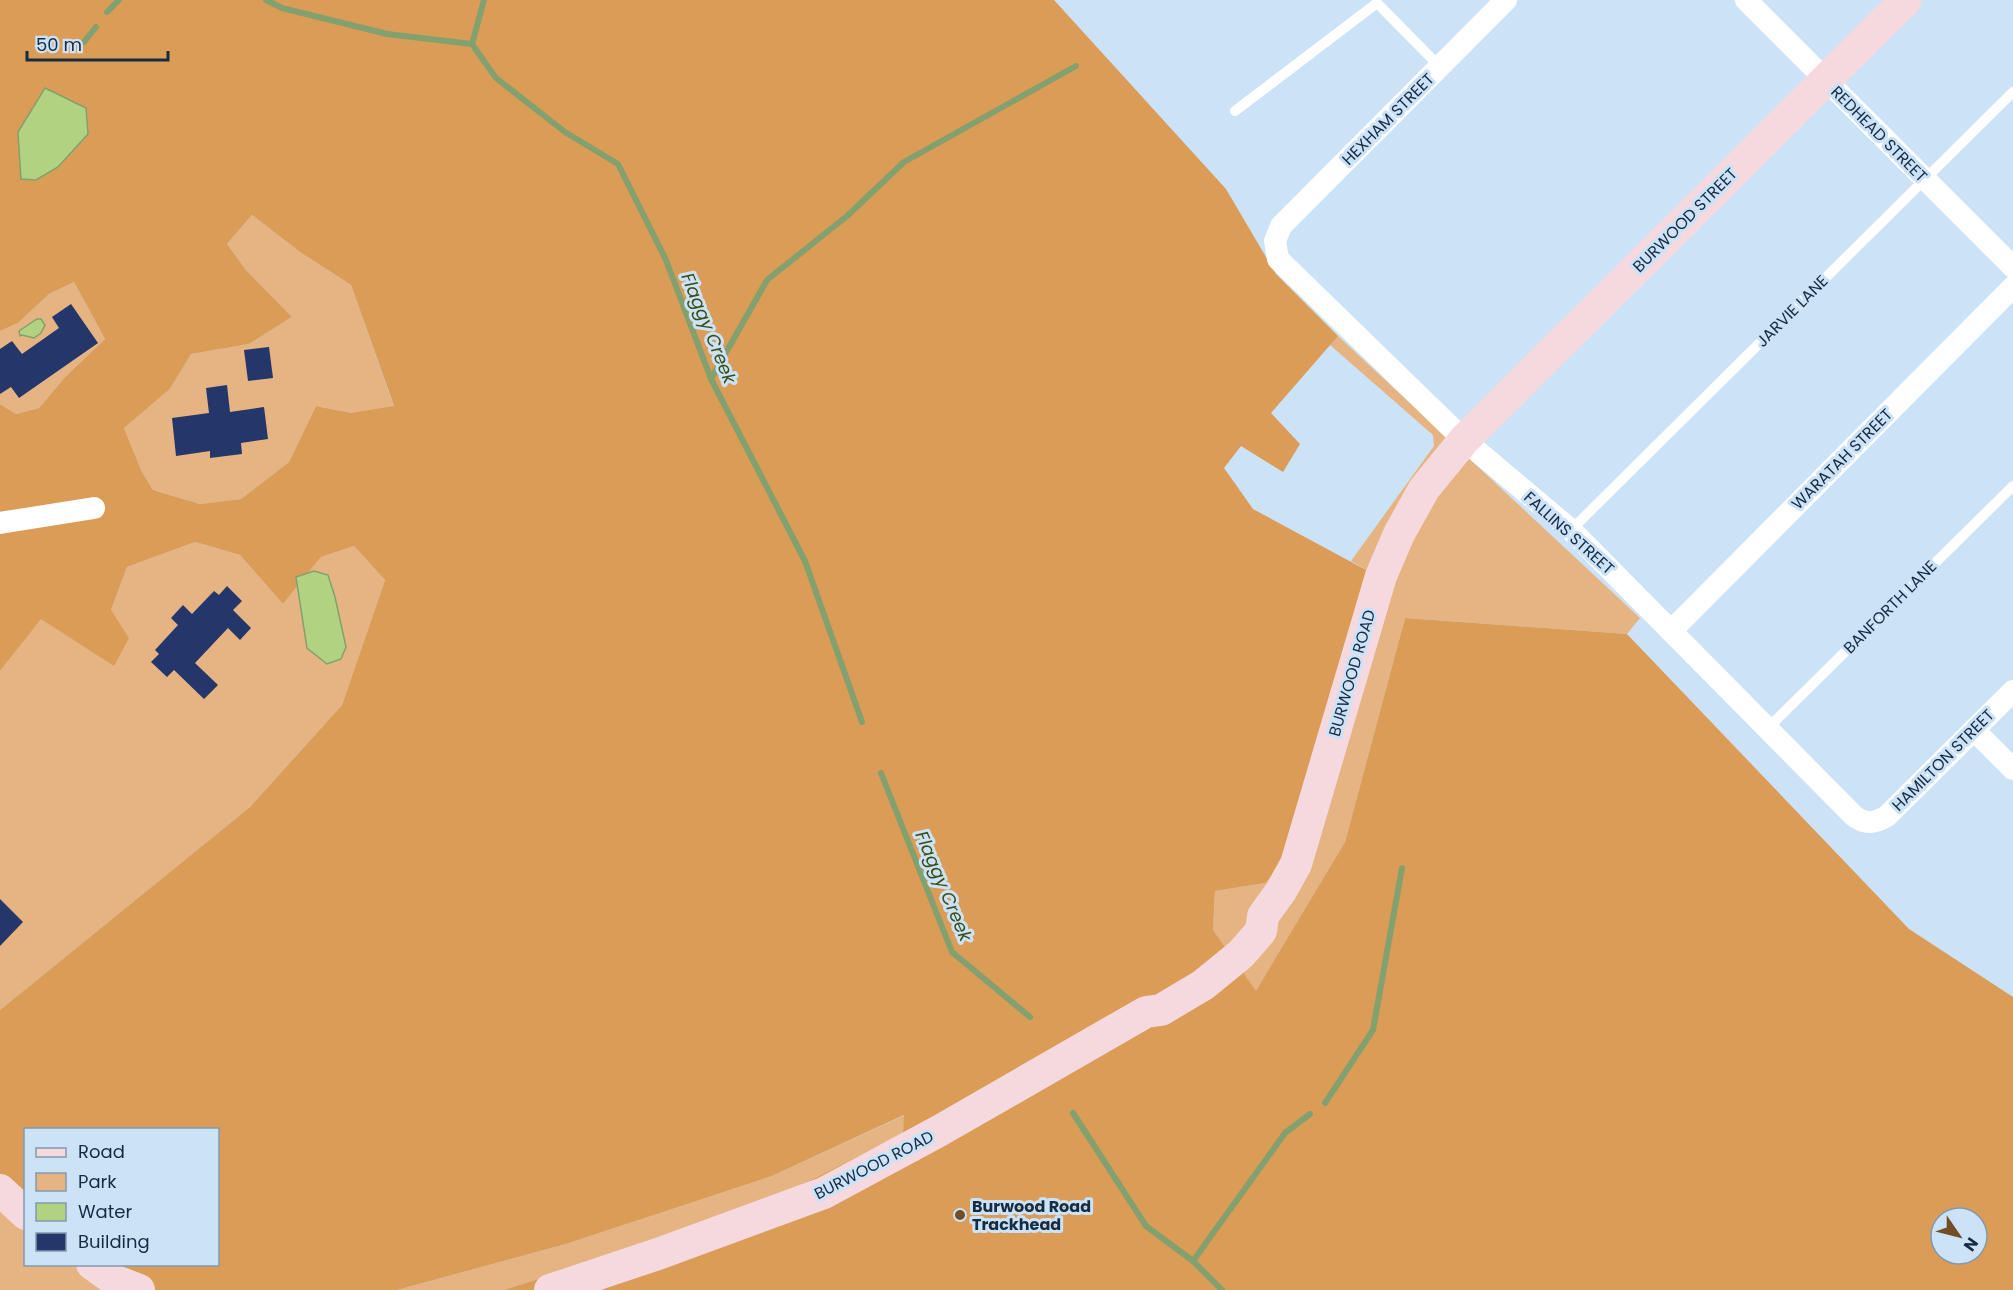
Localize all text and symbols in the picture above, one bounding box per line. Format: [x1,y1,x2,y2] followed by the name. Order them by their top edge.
[27,24,168,62] scale bar
[36,32,82,57] text: 50 m
[1337,68,1439,170] street label: HEXHAM STREET
[1826,81,1933,188] street label: REDHEAD STREET
[1628,162,1743,277] street label: BURWOOD STREET
[675,269,743,388] water label: Flaggy Creek
[1751,270,1833,352] street label: JARVIE LANE
[1786,403,1898,515] street label: WARATAH STREET
[1519,486,1619,580] street label: FALLINS STREET
[1838,555,1942,659] street label: BANFORTH LANE
[1323,607,1381,739] street label: BURWOOD ROAD
[1887,704,1999,816] street label: HAMILTON STREET
[909,827,979,946] water label: Flaggy Creek
[810,1125,938,1205] street label: BURWOOD ROAD
[24,1128,219,1266] legend
[78,1139,125,1164] text: Road
[78,1169,117,1194] text: Park
[972,1195,1091,1236] place label: Burwood Road Trackhead
[78,1199,132,1224] text: Water
[1929,1206,1989,1266] north arrow
[953,1208,967,1222] marker: Burwood Road Trackhead
[78,1229,150,1254] text: Building
[1958,1233,1984,1256] text: N

